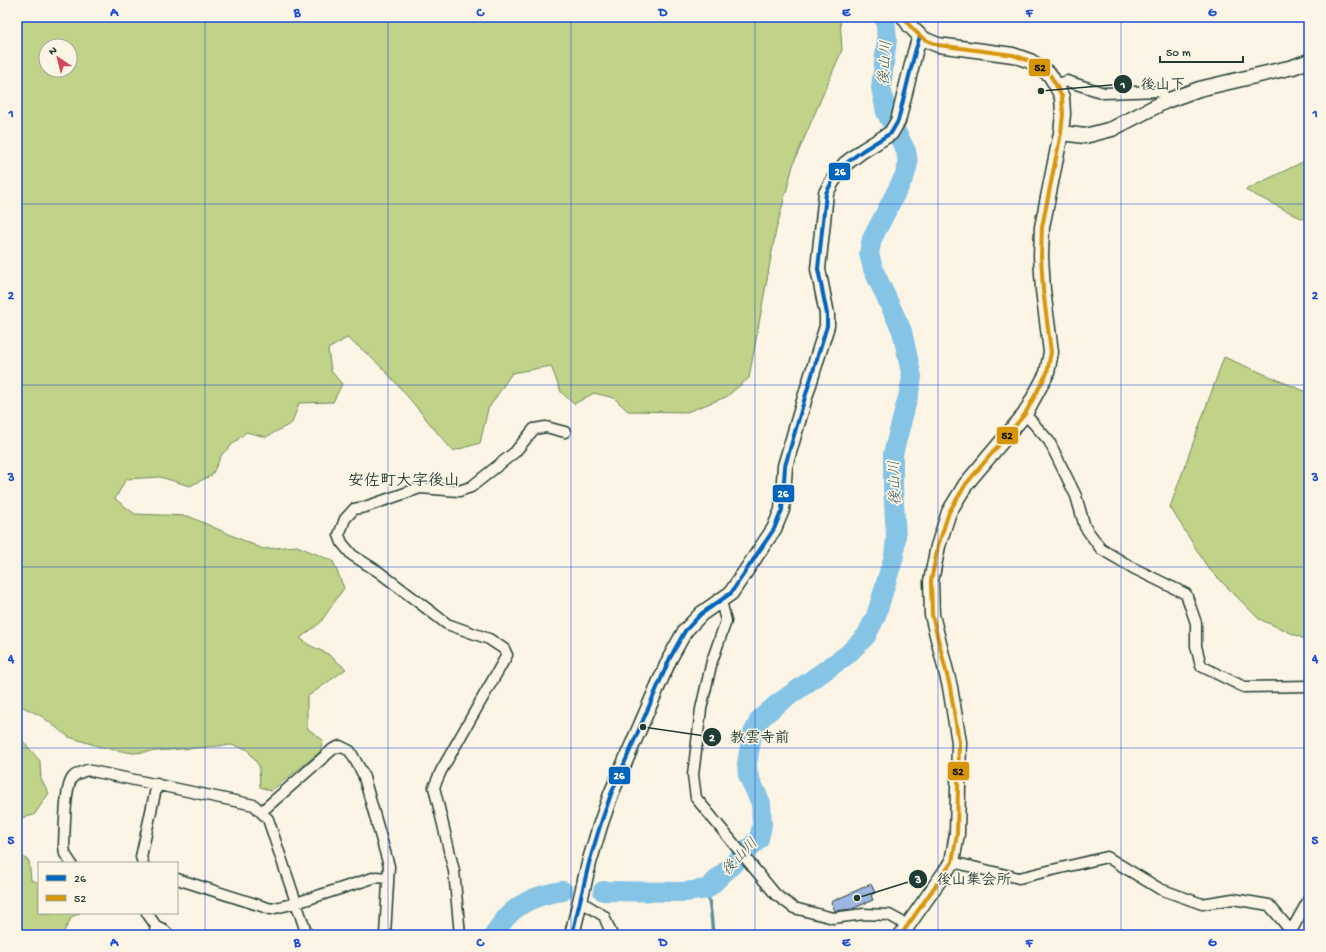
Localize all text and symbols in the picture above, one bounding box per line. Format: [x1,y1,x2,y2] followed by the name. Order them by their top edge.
[109,6,119,21] text: A
[293,6,302,21] text: B
[475,6,485,21] text: C
[658,6,668,21] text: D
[842,6,851,21] text: E
[1025,6,1034,21] text: F
[1208,6,1217,21] text: G
[38,38,78,78] north arrow
[1160,38,1243,64] scale bar
[874,40,897,86] water label: 後山川
[47,44,60,58] text: N
[1166,47,1191,61] text: 50 m
[1028,58,1051,77] line badge: 52
[1034,63,1046,75] text: 52
[1113,71,1194,98] callout: 後山下
[1140,77,1186,95] text: 後山下
[1120,79,1126,93] text: 1
[7,107,14,122] text: 1
[1311,107,1318,122] text: 1
[828,162,851,181] line badge: 26
[835,167,846,179] text: 26
[8,289,15,304] text: 2
[1312,289,1319,304] text: 2
[996,426,1019,445] line badge: 52
[1001,431,1013,443] text: 52
[885,460,906,506] water label: 後山川
[7,471,15,486] text: 3
[348,471,460,492] district label: 安佐町大字後山
[1311,471,1319,486] text: 3
[772,484,795,503] line badge: 26
[778,489,789,501] text: 26
[7,652,15,667] text: 4
[1311,652,1319,667] text: 4
[702,723,798,750] callout: 教雲寺前
[730,729,790,748] text: 教雲寺前
[709,732,715,746] text: 2
[947,761,970,781] line badge: 52
[608,766,631,785] line badge: 26
[952,767,964,779] text: 52
[614,771,625,783] text: 26
[8,834,15,849] text: 5
[718,834,763,880] water label: 後山川
[1312,834,1319,849] text: 5
[38,862,178,914] legend
[908,866,1019,893] callout: 後山集会所
[936,871,1012,890] text: 後山集会所
[74,873,87,887] text: 26
[914,874,921,888] text: 3
[74,893,86,907] text: 52
[109,936,119,951] text: A
[293,936,302,951] text: B
[475,936,485,951] text: C
[658,936,668,951] text: D
[842,936,851,951] text: E
[1025,936,1034,951] text: F
[1208,936,1217,951] text: G

